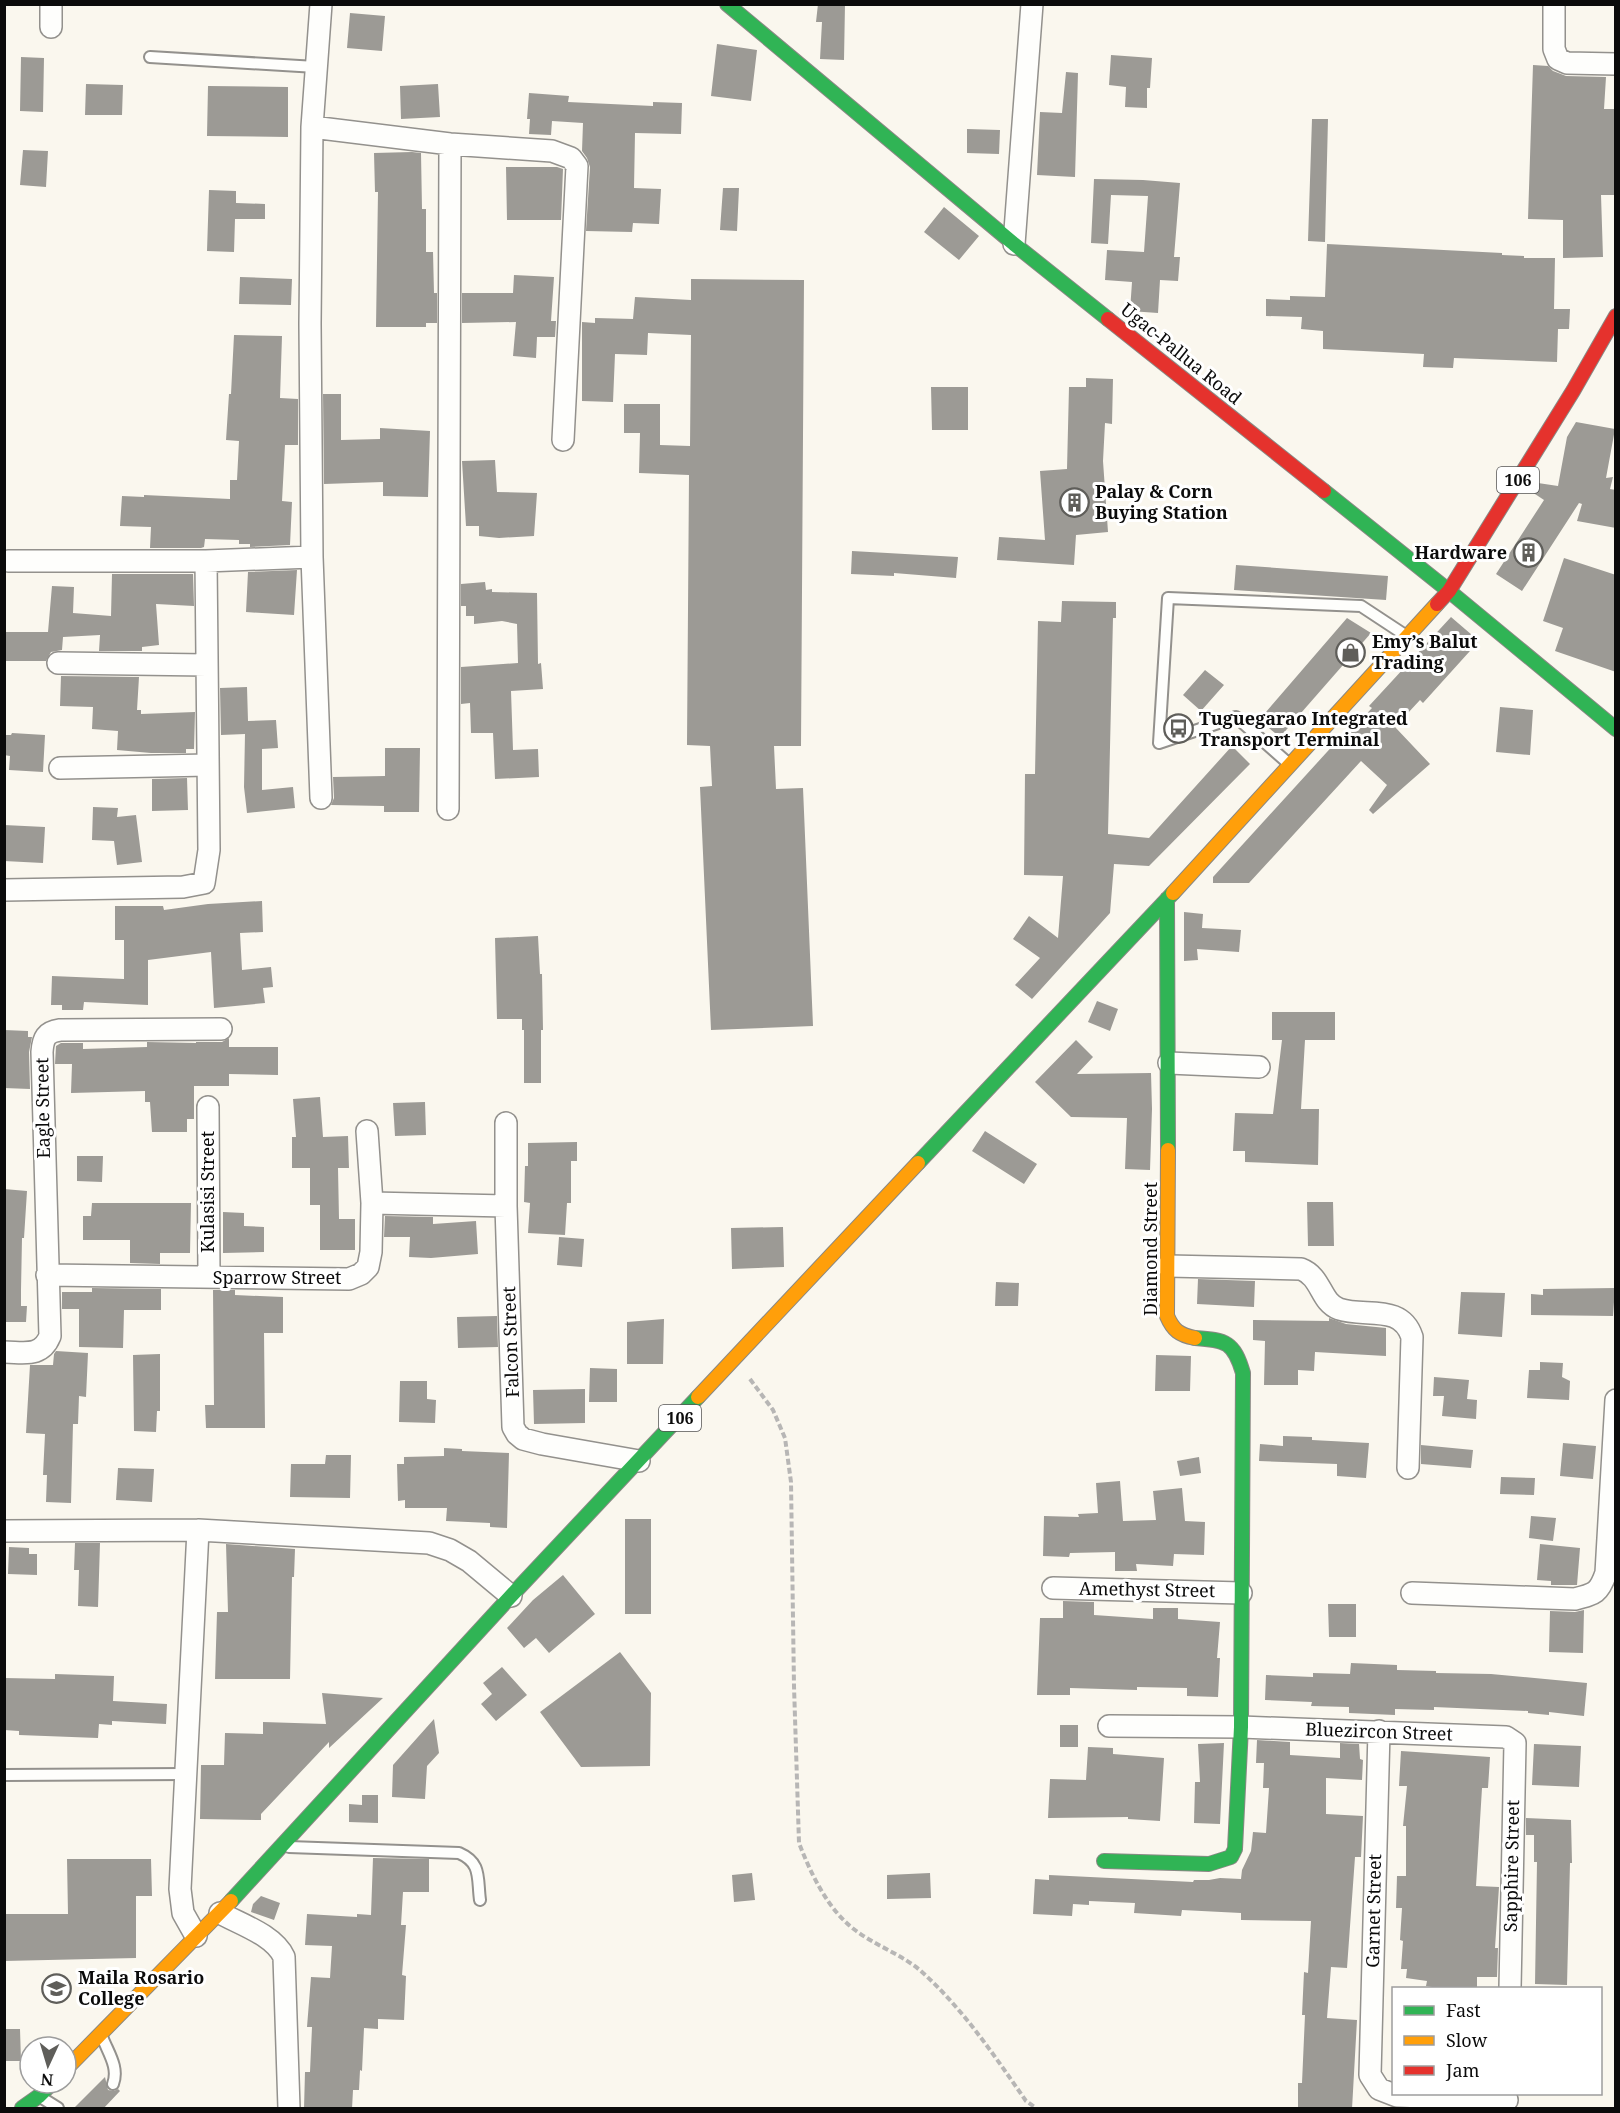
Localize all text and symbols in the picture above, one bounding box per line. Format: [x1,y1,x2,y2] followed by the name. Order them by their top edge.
[1116,297,1247,409] street label: Ugac-Pallua Road
[1497,467,1539,493] road number: 106
[1095,479,1228,524] place label: Palay & Corn Buying Station
[1058,486,1090,518] building icon: Palay & Corn Buying Station
[1512,537,1544,569] building icon: Hardware
[1414,540,1507,564] place label: Hardware
[1372,629,1478,674] place label: Emy’s Balut Trading
[1335,636,1367,668] shop icon: Emy’s Balut Trading
[1199,706,1408,751] place label: Tuguegarao Integrated Transport Terminal
[1162,713,1194,745] bus stop icon: Tuguegarao Integrated Transport Terminal
[29,1057,55,1159] street label: Eagle Street
[195,1131,219,1253] street label: Kulasisi Street
[1138,1182,1162,1316] street label: Diamond Street
[213,1265,341,1289] street label: Sparrow Street
[496,1286,524,1398] street label: Falcon Street
[659,1405,701,1431] road number: 106
[1079,1576,1215,1602] street label: Amethyst Street
[1305,1716,1453,1746] street label: Bluezircon Street
[1498,1800,1524,1932] street label: Sapphire Street
[1360,1854,1386,1968] street label: Garnet Street
[78,1965,204,2010] place label: Maila Rosario College
[41,1972,73,2004] school or university icon: Maila Rosario College
[1392,1987,1602,2095] legend
[1446,1998,1481,2022] text: Fast
[1446,2028,1488,2052] text: Slow
[18,2035,78,2095] north arrow
[1445,2058,1480,2082] text: Jam
[40,2069,54,2091] text: N

